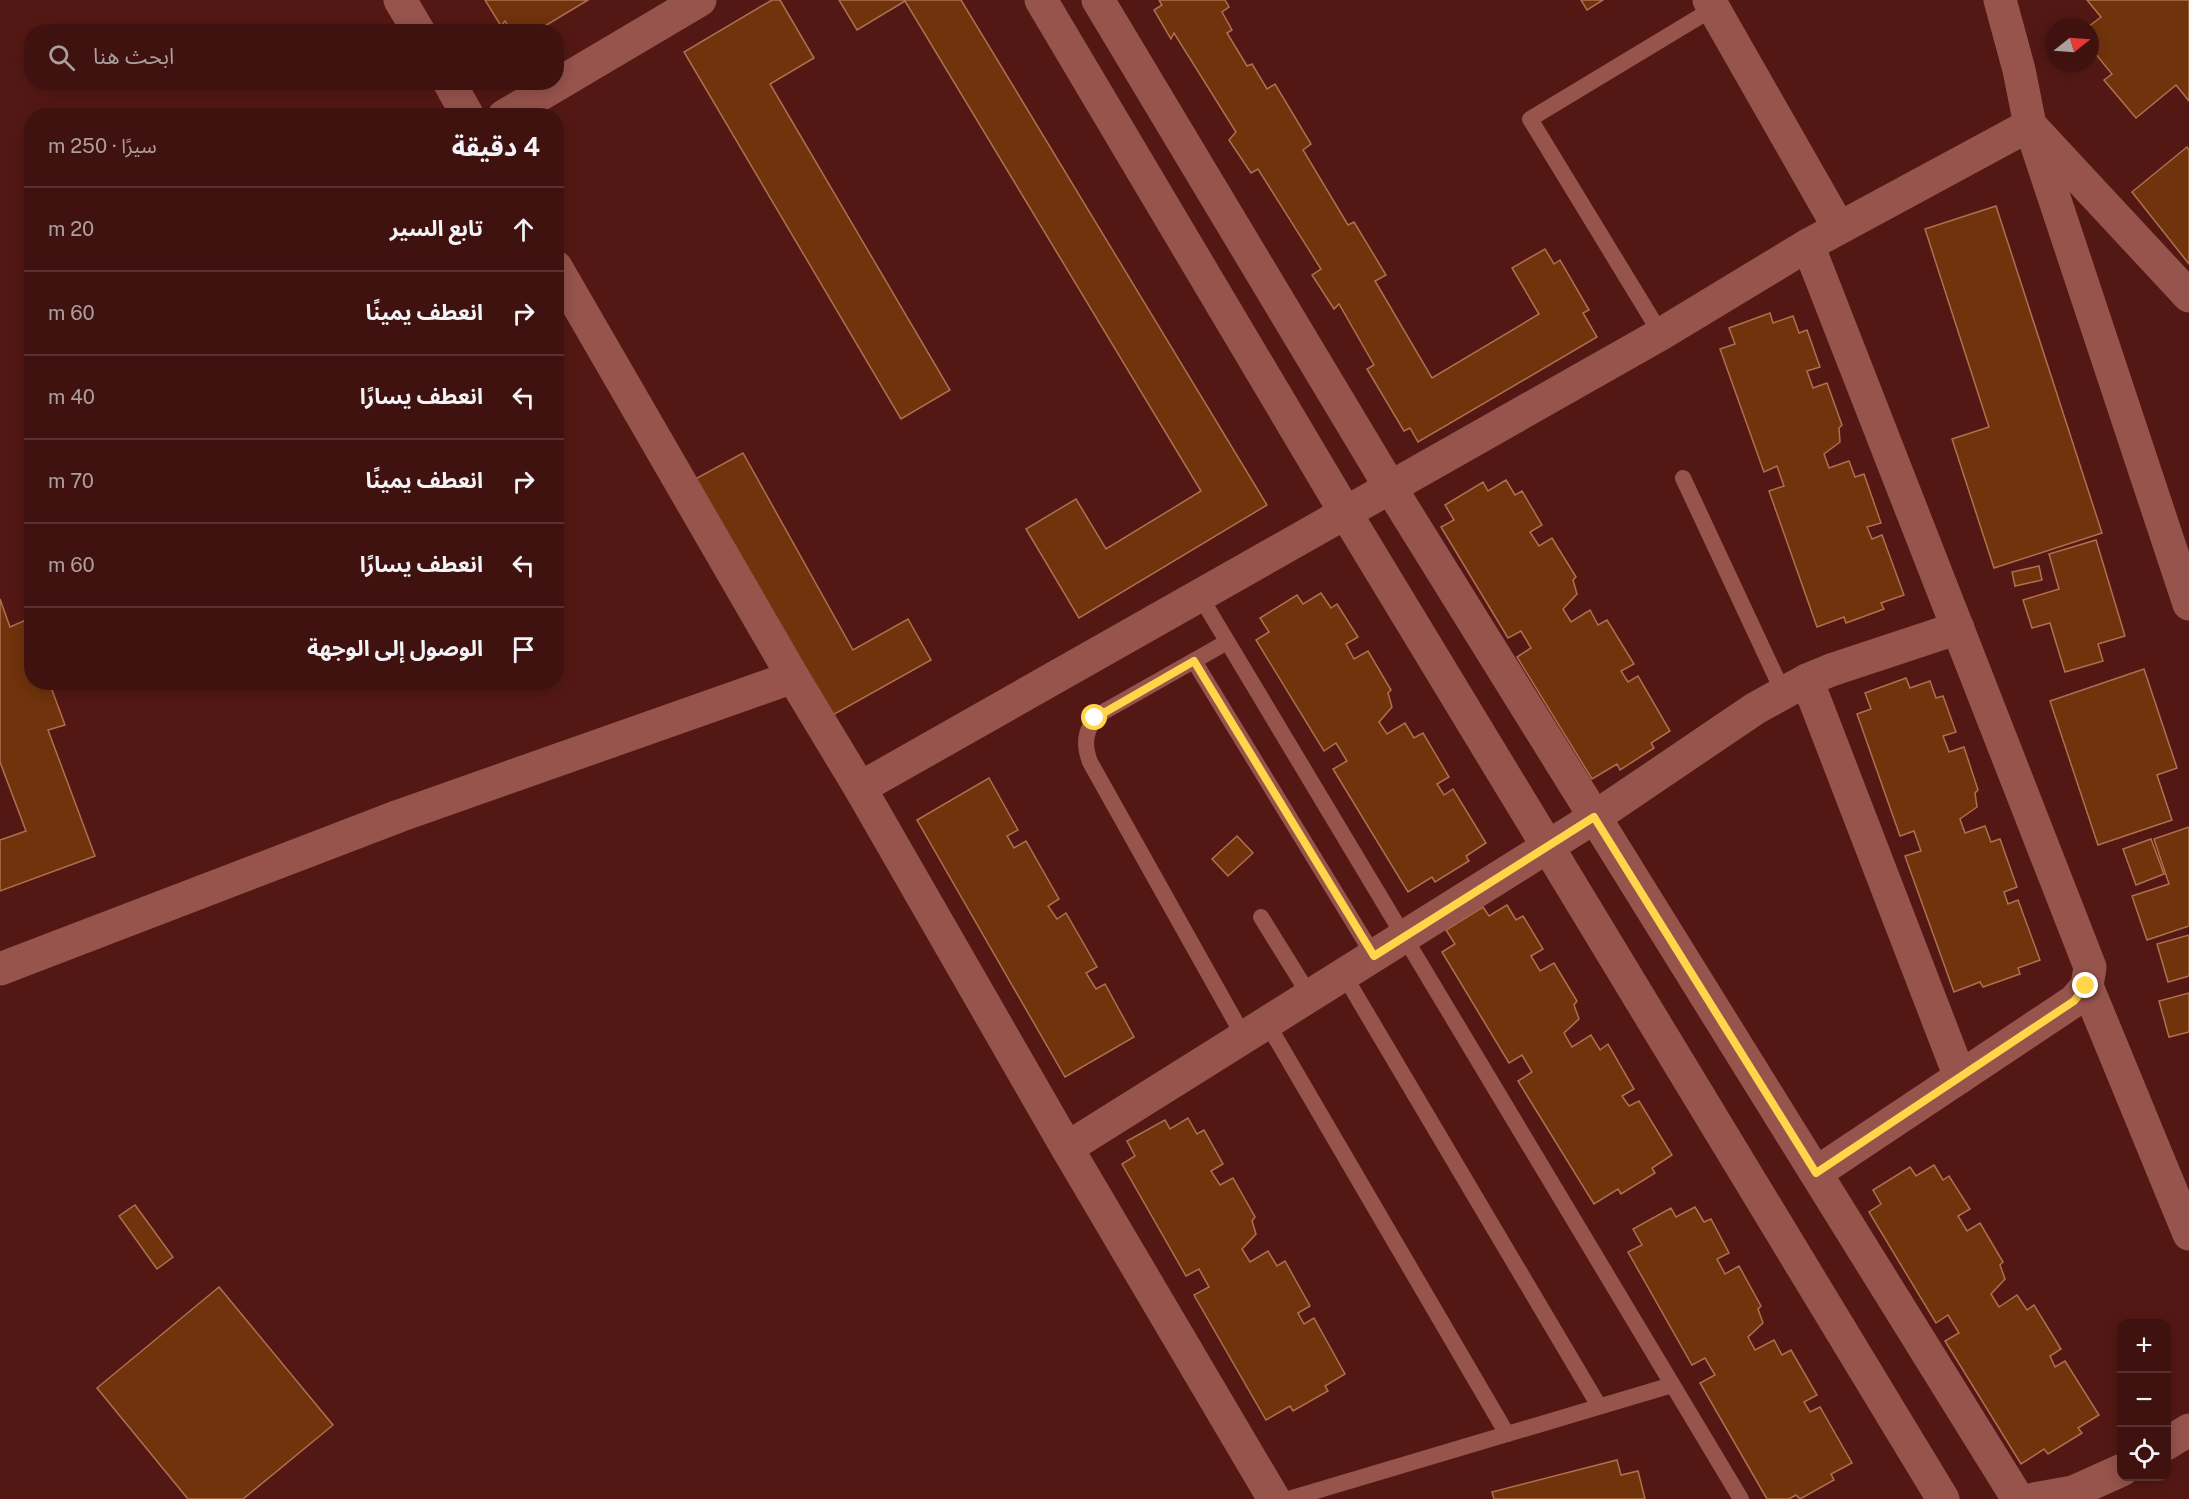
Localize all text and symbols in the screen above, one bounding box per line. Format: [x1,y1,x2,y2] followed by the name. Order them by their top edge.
[2045,18,2099,72] north arrow
[24,24,564,90] search box
[45,41,78,74] icon: search
[93,43,174,69] text: ابحث هنا
[452,131,540,162] text: 4 دقيقة
[48,134,157,158] text: سيرًا · 250 m
[507,213,540,246] icon: ahead
[390,215,483,241] text: تابع السير
[48,217,94,241] text: 20 m
[507,297,540,330] icon: right
[366,299,483,325] text: انعطف يمينًا
[48,301,95,325] text: 60 m
[507,381,540,414] icon: left
[360,383,483,409] text: انعطف يسارًا
[48,385,95,409] text: 40 m
[507,465,540,498] icon: right
[366,467,483,493] text: انعطف يمينًا
[48,469,94,493] text: 70 m
[507,549,540,582] icon: left
[360,551,483,577] text: انعطف يسارًا
[48,553,95,577] text: 60 m
[507,633,540,666] icon: arrive
[307,635,483,661] text: الوصول إلى الوجهة
[1081,704,1107,730] route start
[2072,972,2098,998] route end
[2117,1319,2171,1481] map controls
[2117,1319,2171,1373] button: +
[2117,1373,2171,1427] button: −
[2117,1427,2171,1481] button: locate

